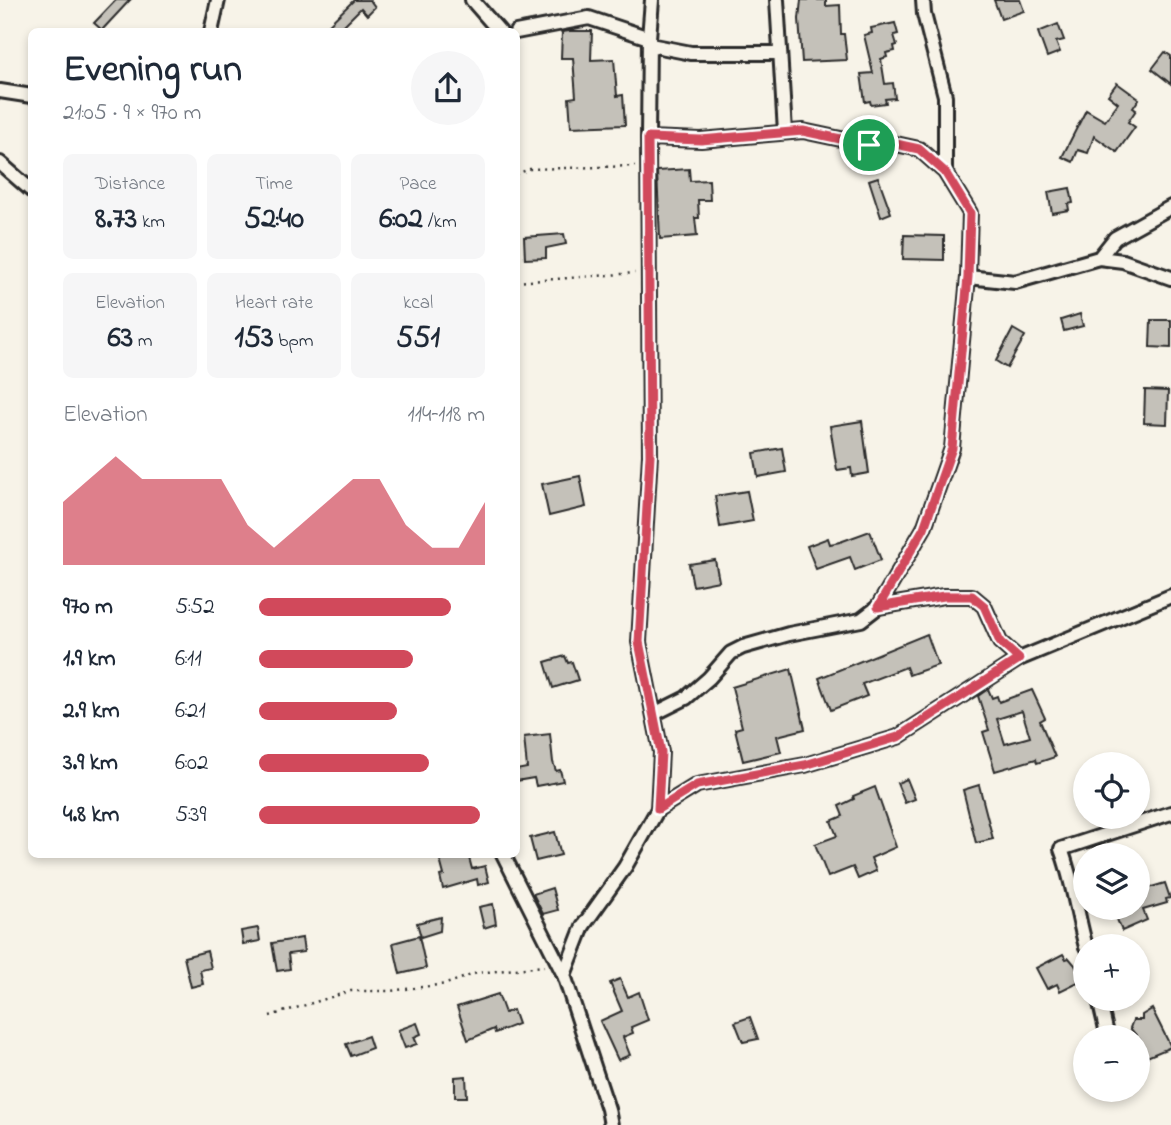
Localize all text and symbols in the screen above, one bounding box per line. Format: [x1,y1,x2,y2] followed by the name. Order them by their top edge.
[63,43,242,99] text: Evening run
[411,51,485,125] button: share
[63,97,201,130] text: 21:05 · 9 × 970 m
[839,115,899,175] pin
[850,126,888,164] icon: arrive
[95,171,165,198] text: Distance
[255,171,293,198] text: Time
[399,171,437,198] text: Pace
[95,198,137,242] text: 8.73
[244,198,304,242] text: 52:40
[379,198,423,242] text: 6:02
[137,209,165,236] text: km
[423,209,457,236] text: /km
[95,290,165,317] text: Elevation
[235,290,313,317] text: Heart rate
[403,290,433,317] text: kcal
[107,317,133,361] text: 63
[235,317,274,361] text: 153
[396,317,440,361] text: 551
[133,328,153,355] text: m
[274,328,313,355] text: bpm
[63,399,148,432] text: Elevation
[407,399,485,432] text: 114–118 m
[63,591,113,624] text: 970 m
[175,591,215,624] text: 5:52
[63,643,116,676] text: 1.9 km
[175,643,202,676] text: 6:11
[63,695,120,728] text: 2.9 km
[175,695,206,728] text: 6:21
[63,747,118,780] text: 3.9 km
[175,747,208,780] text: 6:02
[1073,752,1150,1102] map controls
[1073,752,1150,829] button: locate
[63,799,119,832] text: 4.8 km
[175,799,207,832] text: 5:39
[1073,843,1150,920] button: layers
[1073,934,1150,1011] button: +
[1073,1025,1150,1102] button: −

